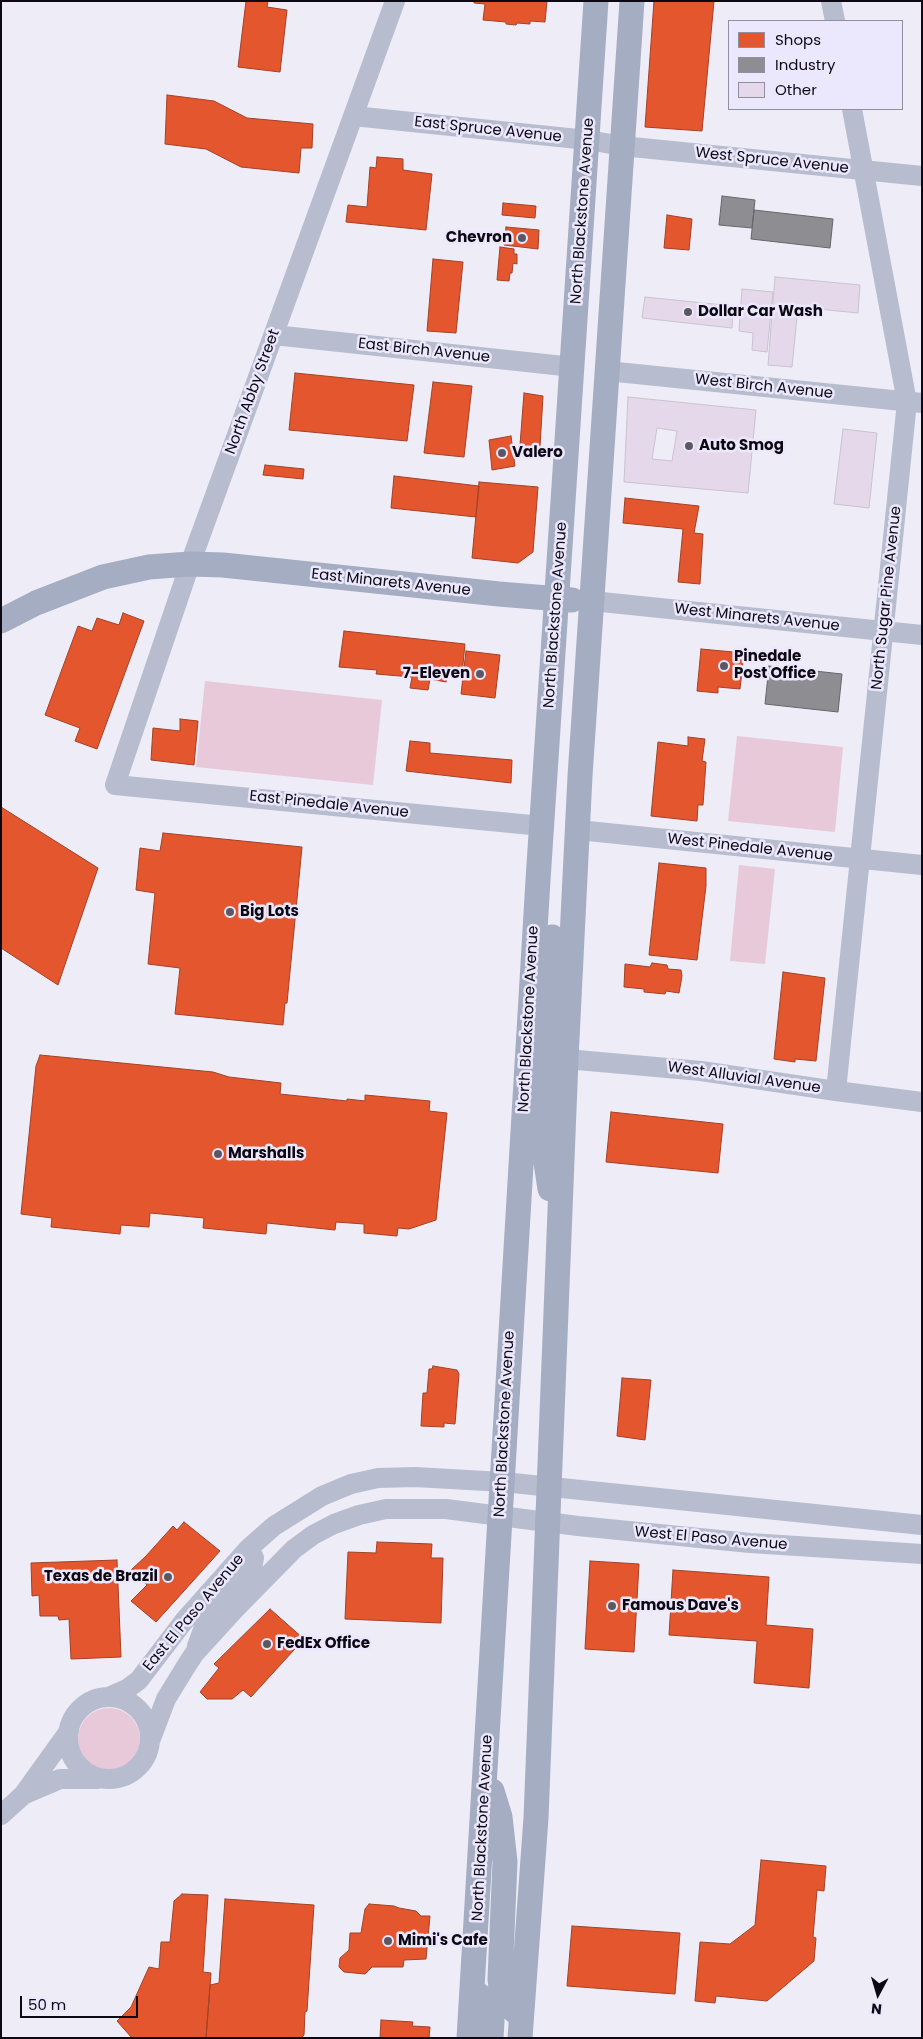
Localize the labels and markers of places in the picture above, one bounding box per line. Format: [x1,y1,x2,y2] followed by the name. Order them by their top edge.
[446,229,512,247] place label: Chevron
[516,232,528,244] marker: Chevron
[698,303,823,321] place label: Dollar Car Wash
[682,306,694,318] marker: Dollar Car Wash
[699,437,784,455] place label: Auto Smog
[683,440,695,452] marker: Auto Smog
[512,444,563,462] place label: Valero
[496,447,508,459] marker: Valero
[734,648,816,683] place label: Pinedale Post Office
[718,660,730,672] marker: Pinedale Post Office
[403,665,470,683] place label: 7-Eleven
[474,668,486,680] marker: 7-Eleven
[240,903,299,921] place label: Big Lots
[224,906,236,918] marker: Big Lots
[228,1145,304,1163] place label: Marshalls
[212,1148,224,1160] marker: Marshalls
[44,1568,158,1586] place label: Texas de Brazil
[162,1571,174,1583] marker: Texas de Brazil
[622,1597,739,1615] place label: Famous Dave's
[606,1600,618,1612] marker: Famous Dave's
[277,1635,370,1653] place label: FedEx Office
[261,1638,273,1650] marker: FedEx Office
[398,1932,488,1950] place label: Mimi's Cafe
[382,1935,394,1947] marker: Mimi's Cafe

